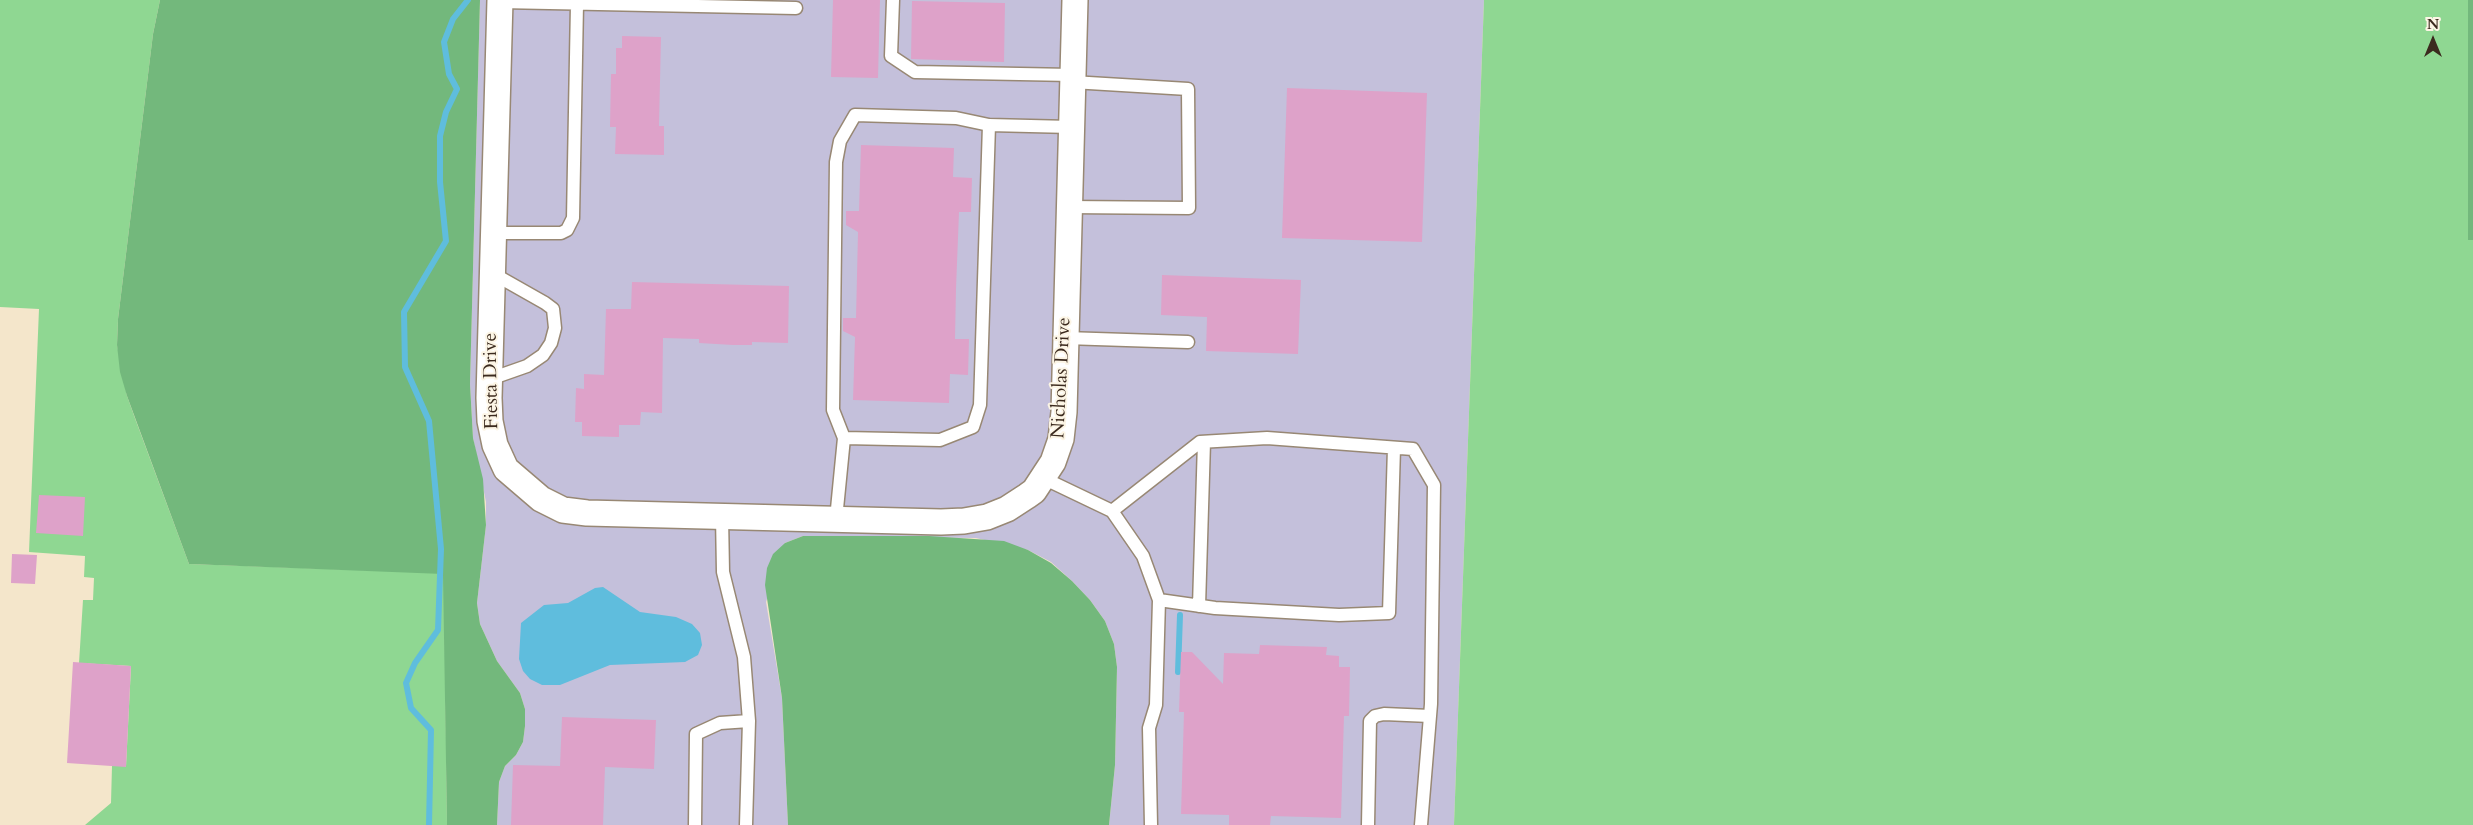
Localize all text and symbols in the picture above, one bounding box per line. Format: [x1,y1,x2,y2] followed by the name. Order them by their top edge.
[2408,15,2458,65] north arrow
[2427,15,2439,34] text: N
[1047,317,1077,439] street label: Nicholas Drive
[480,333,504,429] street label: Fiesta Drive

